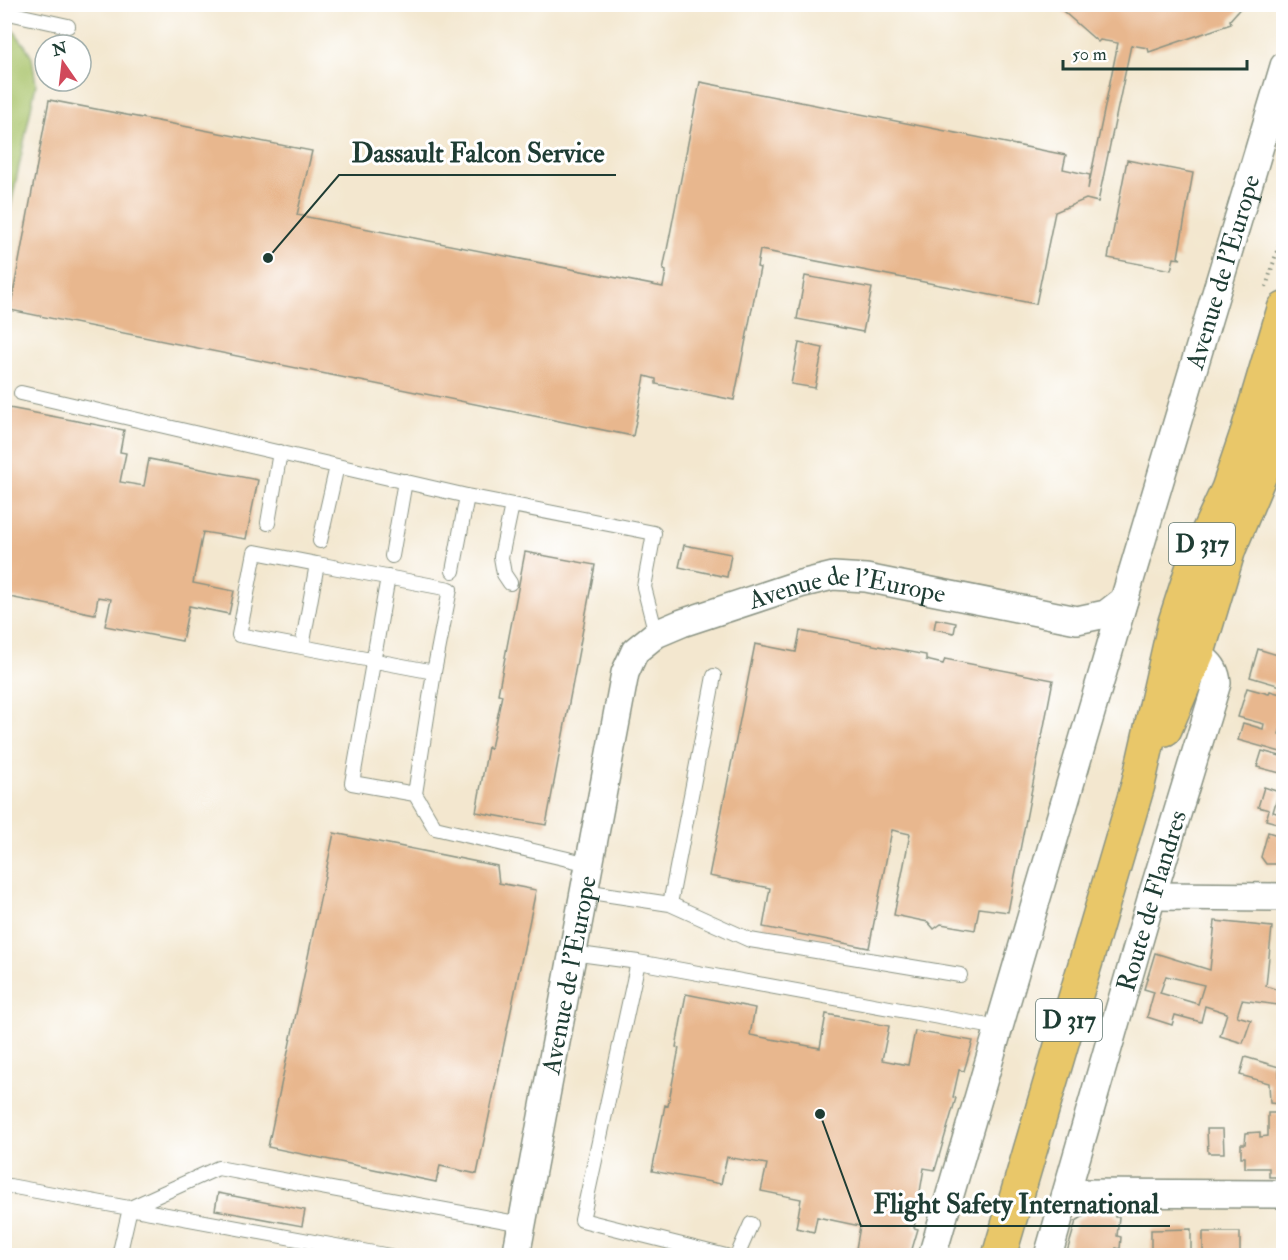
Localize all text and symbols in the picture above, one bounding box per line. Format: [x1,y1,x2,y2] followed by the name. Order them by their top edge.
[33,33,93,93] north arrow
[1063,33,1248,71] scale bar
[49,38,70,61] text: N
[1072,43,1107,66] text: 50 m
[339,130,616,175] callout: Dassault Falcon Service
[352,137,605,170] text: Dassault Falcon Service
[1179,171,1268,374] street label: Avenue de l'Europe
[1169,523,1235,565] road number: D 317
[743,560,948,617] street label: Avenue de l'Europe
[1110,806,1194,995] street label: Route de Flandres
[535,873,604,1078] street label: Avenue de l'Europe
[1036,999,1102,1041] road number: D 317
[861,1181,1170,1226] callout: Flight Safety International
[873,1188,1160,1222] text: Flight Safety International

